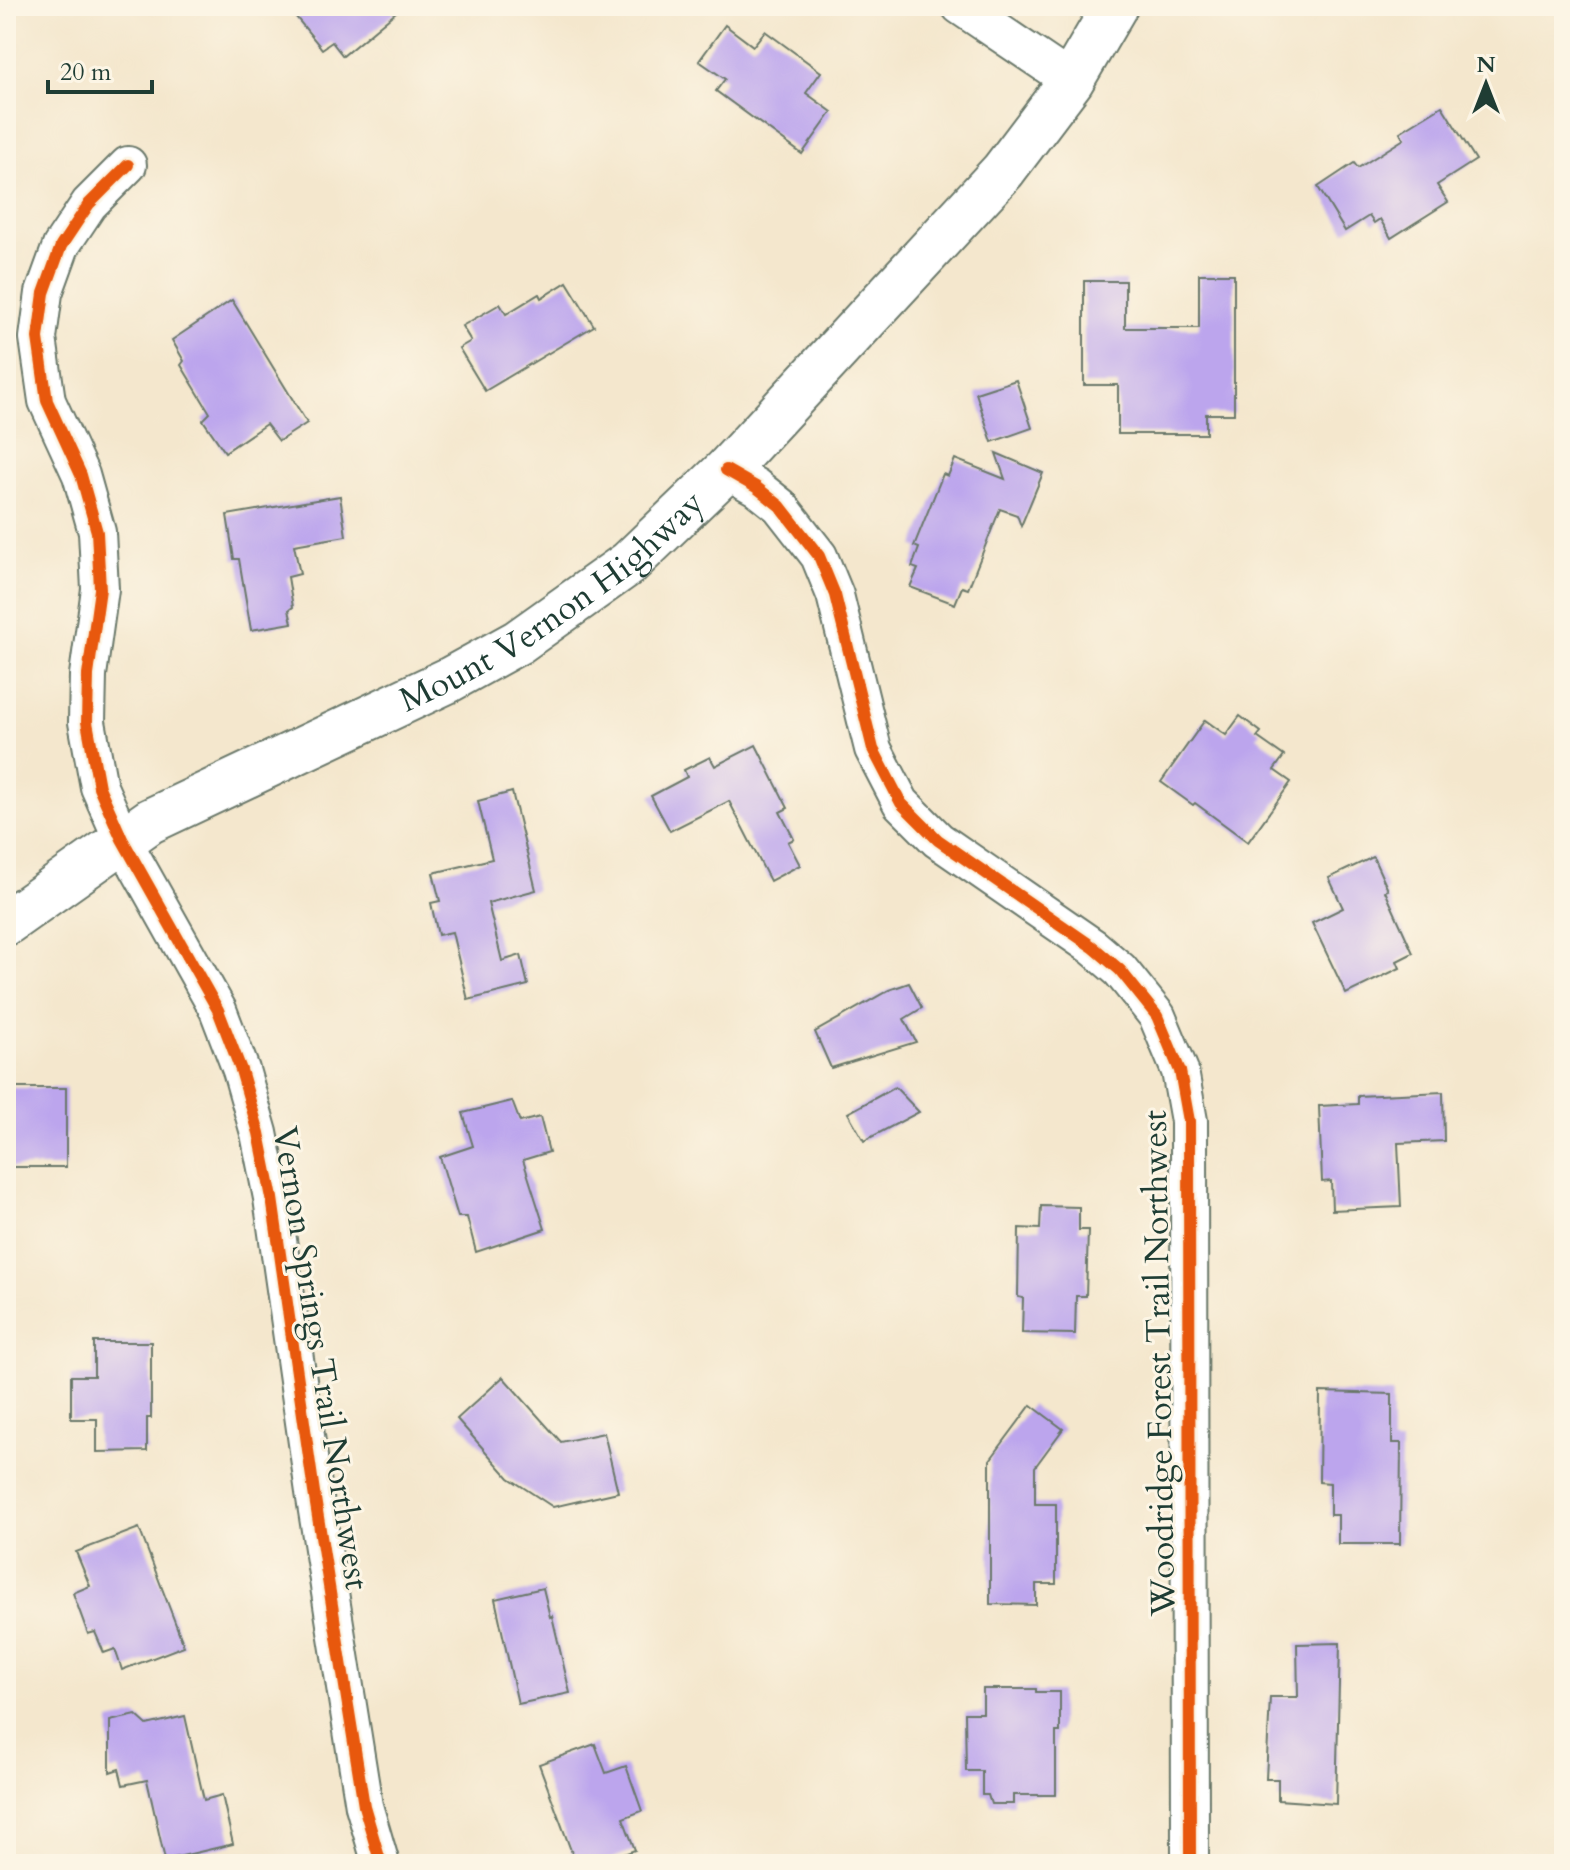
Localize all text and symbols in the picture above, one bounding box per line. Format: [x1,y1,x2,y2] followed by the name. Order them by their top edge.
[48,44,152,94] scale bar
[1446,44,1526,124] north arrow
[1476,50,1496,80] text: N
[60,56,112,89] text: 20 m
[392,480,714,723] street label: Mount Vernon Highway
[1132,1109,1186,1618] street label: Woodridge Forest Trail Northwest
[262,1123,380,1593] street label: Vernon Springs Trail Northwest

